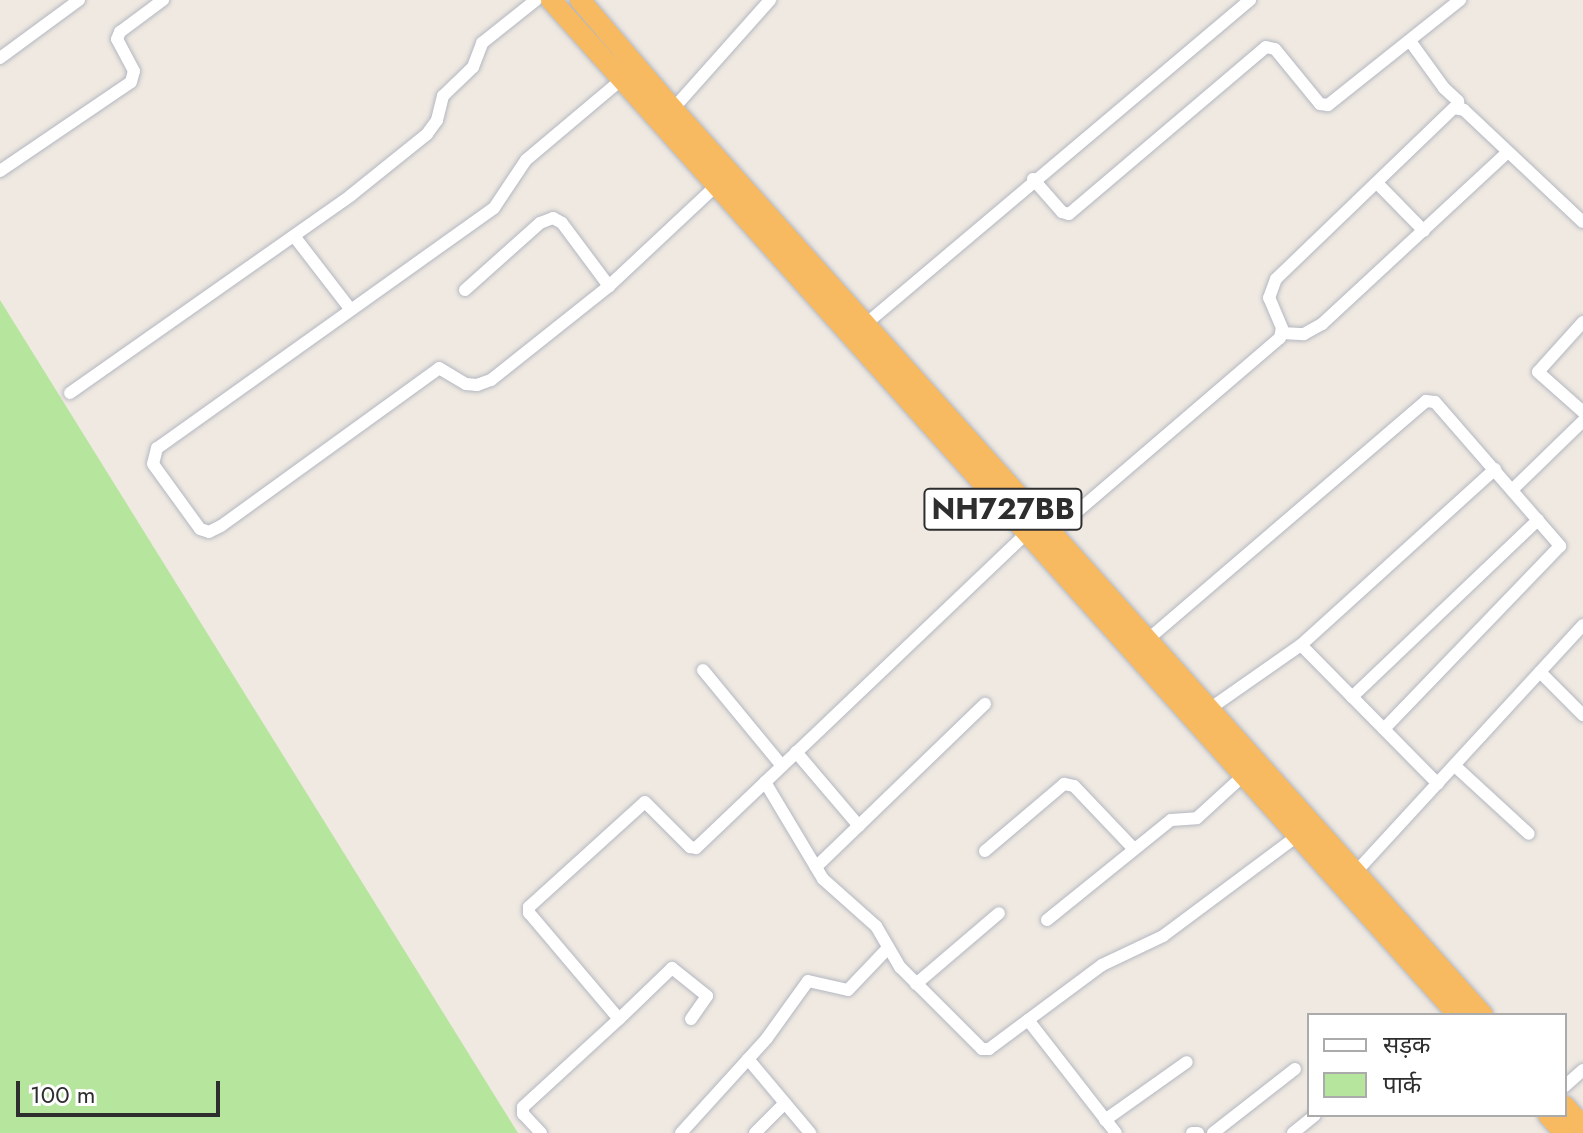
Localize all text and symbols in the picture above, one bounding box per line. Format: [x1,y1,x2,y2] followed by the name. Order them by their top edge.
[923,483,1083,535] road number: NH727BB
[1307,1013,1567,1117] legend
[1383,1027,1431,1062] text: सड़क
[20,1065,224,1115] scale bar
[1383,1067,1421,1102] text: पार्क
[30,1077,96,1112] text: 100 m

